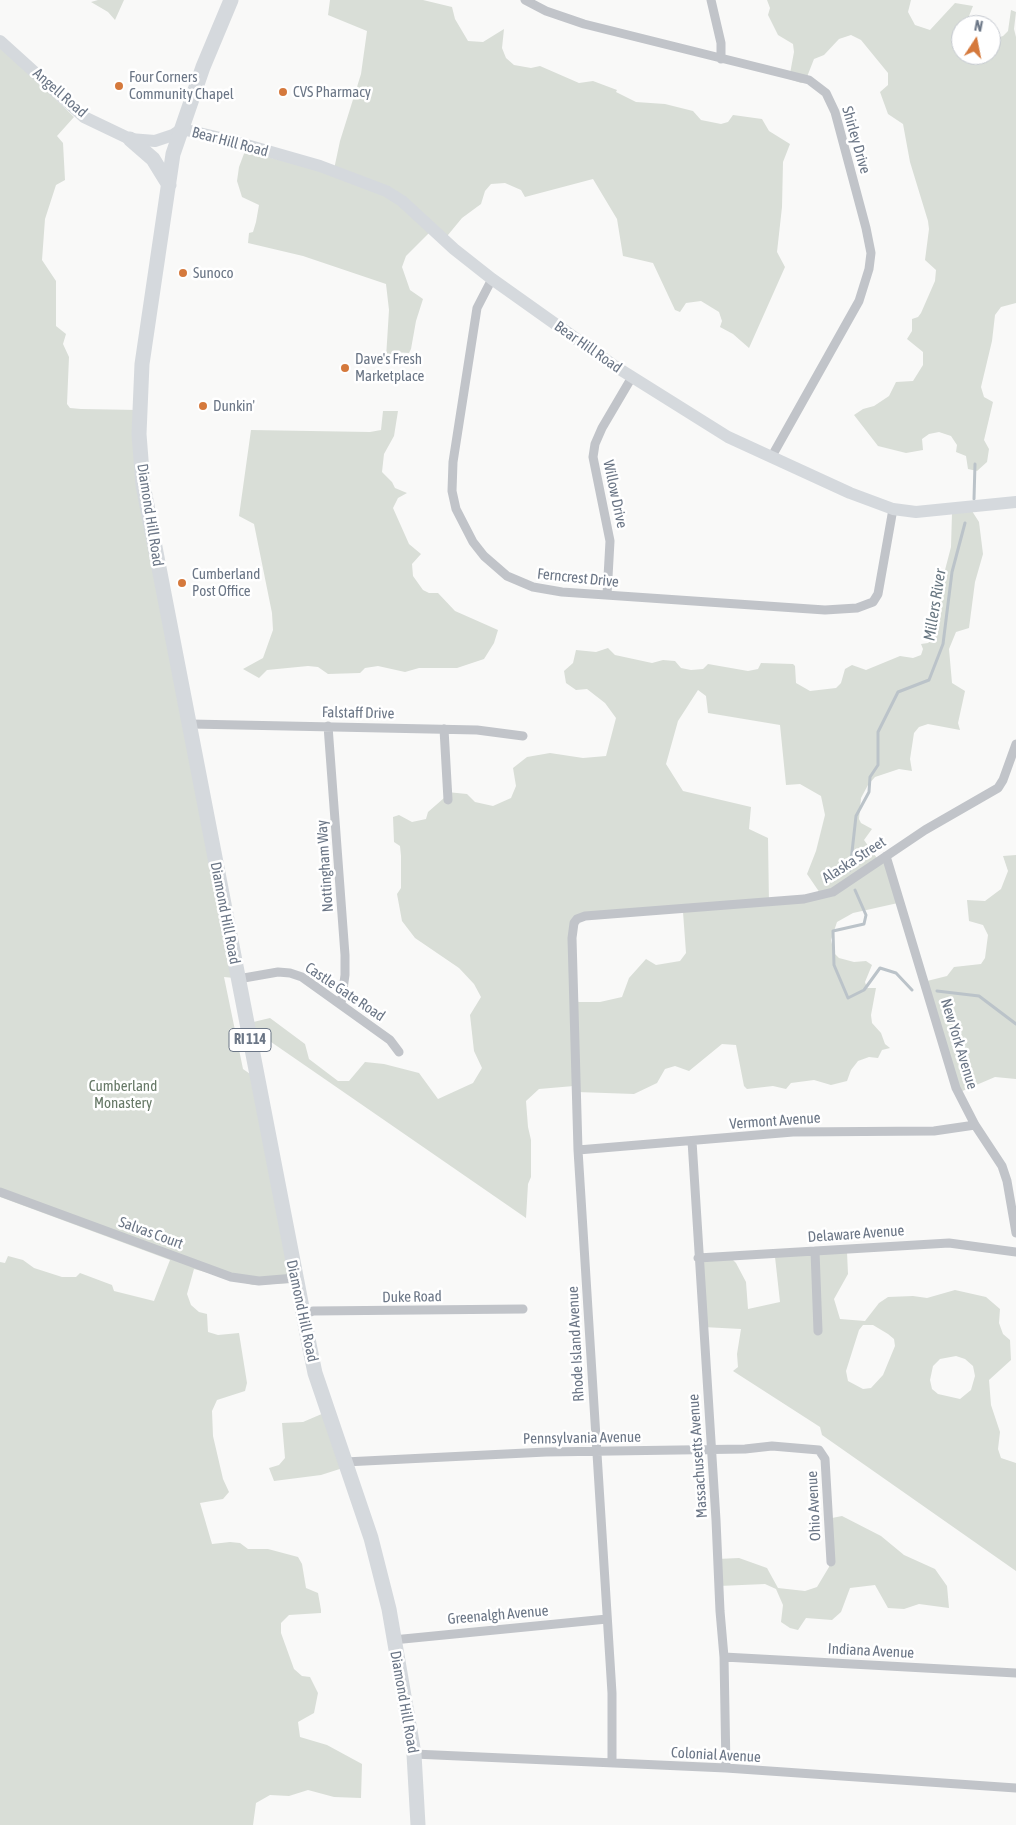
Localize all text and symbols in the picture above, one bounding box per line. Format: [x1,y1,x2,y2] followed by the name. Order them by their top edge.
[951,15,1001,65] north arrow
[973,18,984,35] text: N
[29,64,91,122] street label: Angell Road
[129,68,234,103] place label: Four Corners Community Chapel
[113,80,125,92] marker: Four Corners Community Chapel
[293,83,371,101] place label: CVS Pharmacy
[277,86,289,98] marker: CVS Pharmacy
[838,104,874,176] street label: Shirley Drive
[190,123,270,161] street label: Bear Hill Road
[193,264,233,282] place label: Sunoco
[177,267,189,279] marker: Sunoco
[551,317,625,377] street label: Bear Hill Road
[355,350,424,385] place label: Dave's Fresh Marketplace
[339,362,351,374] marker: Dave's Fresh Marketplace
[213,397,255,415] place label: Dunkin'
[197,400,209,412] marker: Dunkin'
[599,458,631,530] street label: Willow Drive
[133,462,167,568] street label: Diamond Hill Road
[192,565,260,600] place label: Cumberland Post Office
[536,565,620,591] street label: Ferncrest Drive
[920,568,950,642] water label: Millers River
[176,577,188,589] marker: Cumberland Post Office
[322,703,394,723] street label: Falstaff Drive
[313,819,337,913] street label: Nottingham Way
[819,833,889,887] street label: Alaska Street
[206,860,244,966] street label: Diamond Hill Road
[302,959,388,1025] street label: Castle Gate Road
[937,996,981,1092] street label: New York Avenue
[229,1028,271,1052] road number: RI 114
[89,1077,157,1112] park label: Cumberland Monastery
[729,1109,821,1133] street label: Vermont Avenue
[116,1213,186,1253] street label: Salvas Court
[807,1222,905,1246] street label: Delaware Avenue
[282,1258,322,1364] street label: Diamond Hill Road
[564,1286,588,1402] street label: Rhode Island Avenue
[382,1287,442,1307] street label: Duke Road
[685,1393,711,1519] street label: Massachusetts Avenue
[523,1428,641,1448] street label: Pennsylvania Avenue
[803,1471,825,1541] street label: Ohio Avenue
[447,1602,549,1628] street label: Greenalgh Avenue
[827,1640,915,1662] street label: Indiana Avenue
[386,1649,422,1755] street label: Diamond Hill Road
[671,1744,761,1766] street label: Colonial Avenue

